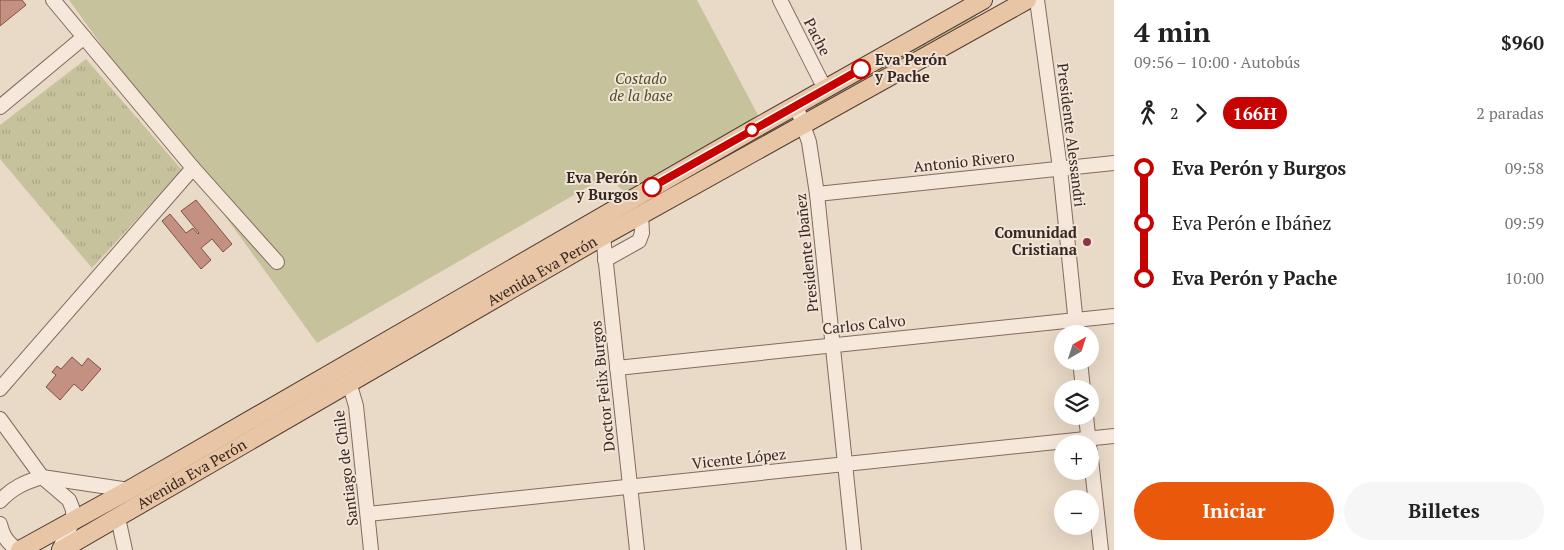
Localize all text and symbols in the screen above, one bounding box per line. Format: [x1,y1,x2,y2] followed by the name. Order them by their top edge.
[1134,13,1211,50] text: 4 min
[800,14,836,59] street label: Pache
[1501,30,1544,55] text: $960
[874,49,947,86] place label: Eva Perón y Pache
[1134,51,1300,73] text: 09:56 – 10:00 · Autobús
[851,59,871,79] marker: Eva Perón y Pache
[1053,62,1091,208] street label: Presidente Alessandri
[609,68,673,105] park label: Costado de la base
[1134,99,1162,127] icon: walk
[1187,99,1215,127] icon: forward
[1233,101,1277,125] text: 166H
[1170,102,1179,124] text: 2
[1476,102,1544,124] text: 2 paradas
[745,123,759,137] unlabelled marker
[912,146,1015,176] street label: Antonio Rivero
[1172,155,1346,180] text: Eva Perón y Burgos
[1505,157,1544,179] text: 09:58
[566,167,638,204] place label: Eva Perón y Burgos
[642,177,662,197] marker: Eva Perón y Burgos
[790,193,822,314] street label: Presidente Ibañez
[1172,210,1332,235] text: Eva Perón e Ibáñez
[1505,212,1544,234] text: 09:59
[994,222,1078,259] place label: Comunidad Cristiana
[483,231,600,310] street label: Avenida Eva Perón
[1081,236,1093,248] marker: Comunidad Cristiana
[1172,265,1337,290] text: Eva Perón y Pache
[1505,267,1544,289] text: 10:00
[821,310,906,338] street label: Carlos Calvo
[585,320,619,453] street label: Doctor Felix Burgos
[1054,325,1099,370] north arrow
[1054,325,1099,535] map controls
[1054,380,1099,425] button: layers
[328,409,362,527] street label: Santiago de Chile
[133,434,250,513] street label: Avenida Eva Perón
[1054,435,1099,480] button: +
[691,443,787,473] street label: Vicente López
[1134,482,1334,540] button: Iniciar
[1344,482,1544,540] button: Billetes
[1054,490,1099,535] button: −

